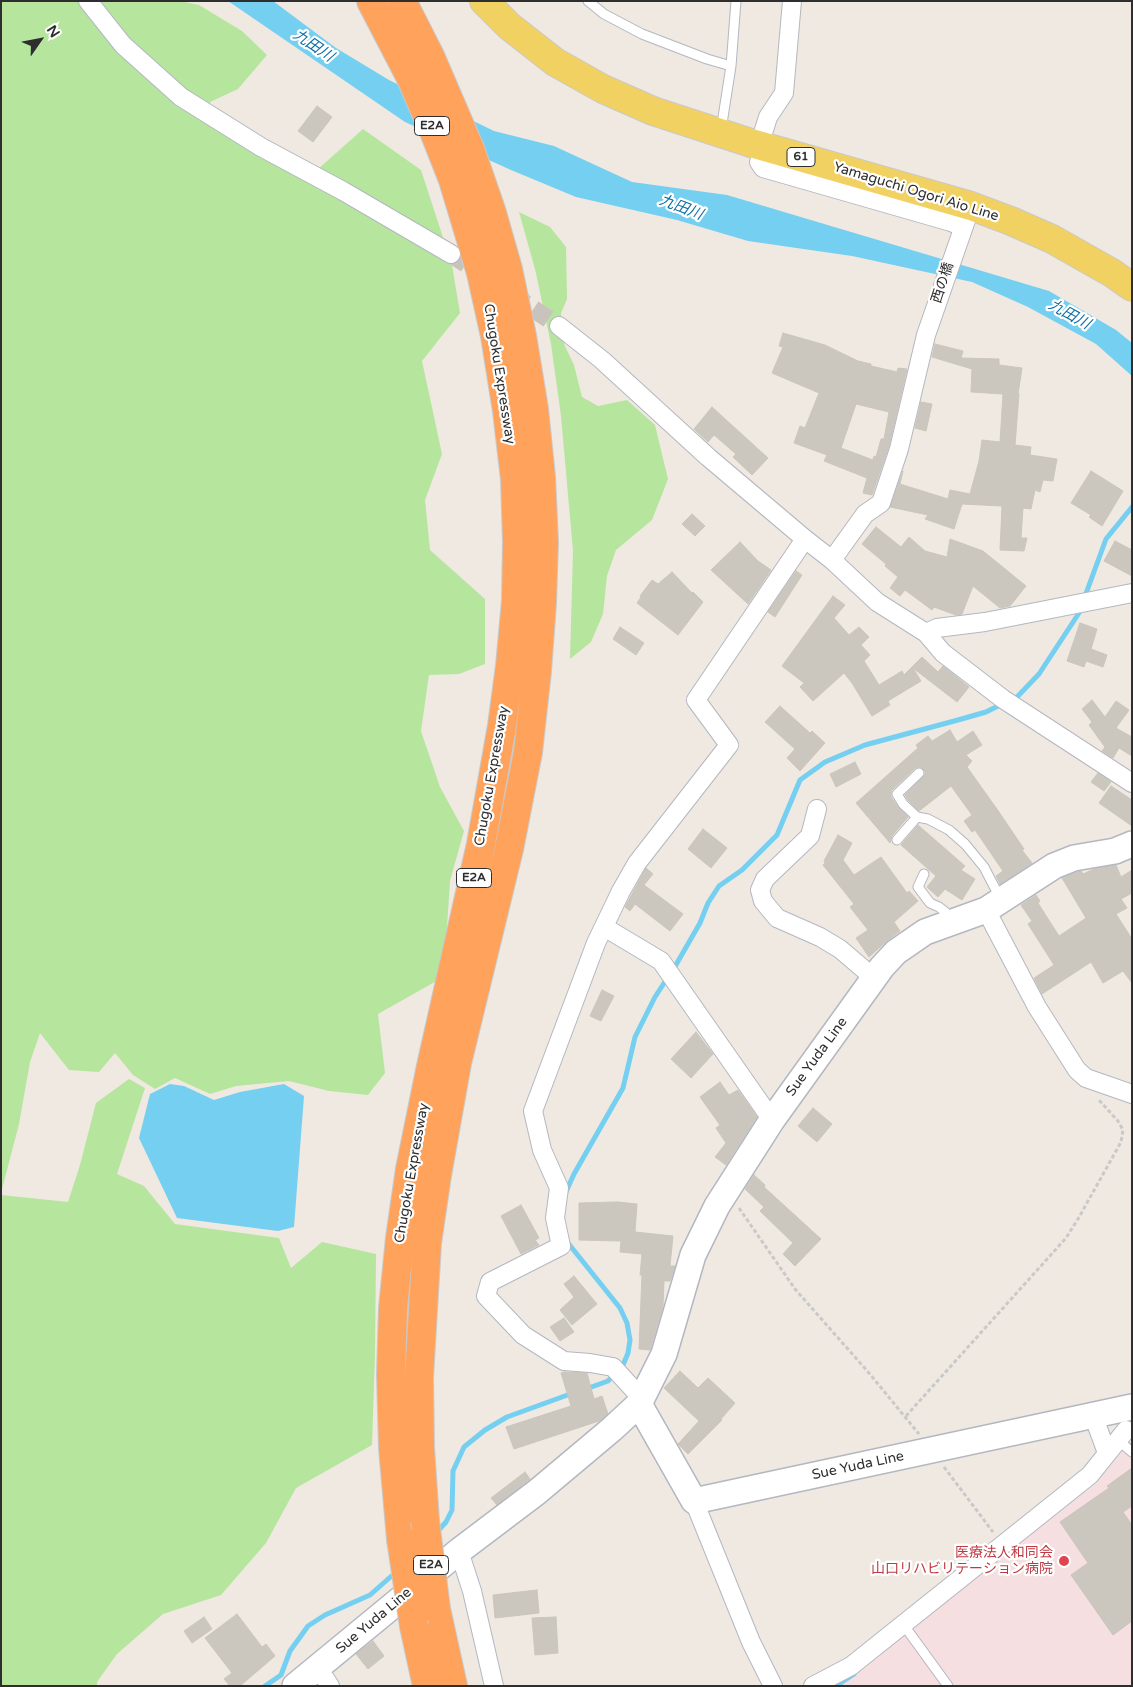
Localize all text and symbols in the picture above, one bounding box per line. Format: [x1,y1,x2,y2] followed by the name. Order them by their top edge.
[15,15,65,65] north arrow
[43,22,63,41] text: N
[289,26,337,66] water label: 九田川
[414,116,450,136] road number: E2A
[787,148,815,166] road number: 61
[831,159,1001,225] street label: Yamaguchi Ogori Aio Line
[657,192,705,224] water label: 九田川
[929,260,957,306] street label: 西の橋
[1045,296,1093,334] water label: 九田川
[480,303,518,445] street label: Chugoku Expressway
[471,705,513,847] street label: Chugoku Expressway
[456,868,492,888] road number: E2A
[783,1014,851,1100] street label: Sue Yuda Line
[391,1102,433,1244] street label: Chugoku Expressway
[811,1448,905,1484] street label: Sue Yuda Line
[871,1545,1053,1578] place label: 医療法人和同会 山口リハビリテーション病院
[1057,1554,1071,1568] marker: 医療法人和同会 山口リハビリテーション病院
[414,1556,448,1574] road number: E2A
[333,1585,415,1657] street label: Sue Yuda Line

